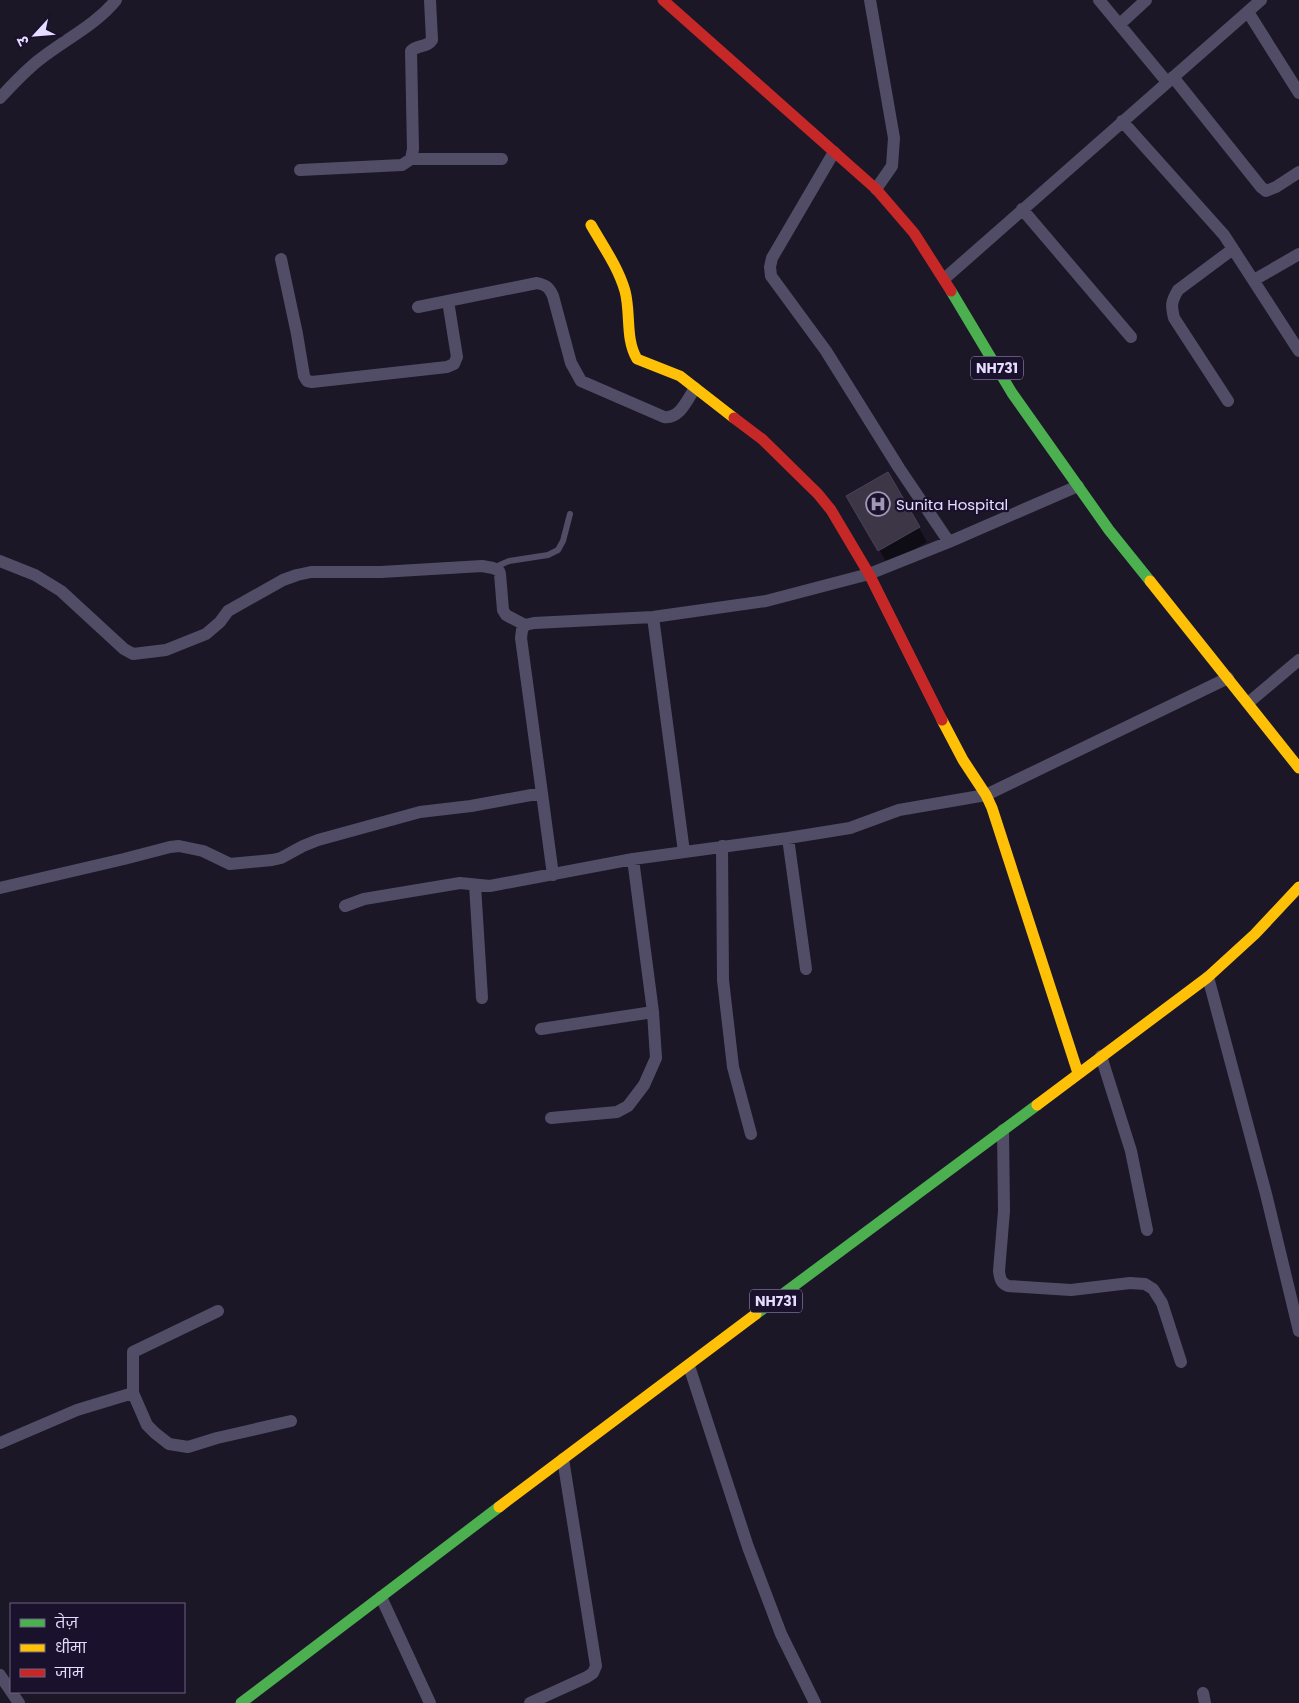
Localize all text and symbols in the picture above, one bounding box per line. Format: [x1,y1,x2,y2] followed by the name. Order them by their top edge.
[10,10,60,60] north arrow
[12,32,34,50] text: उ
[971,356,1023,379] road number: NH731
[865,491,891,517] hospital icon: Sunita Hospital
[896,494,1008,515] place label: Sunita Hospital
[750,1290,802,1312] road number: NH731
[10,1603,185,1693] legend
[54,1612,78,1633] text: तेज़
[55,1637,87,1658] text: धीमा
[54,1662,85,1683] text: जाम

